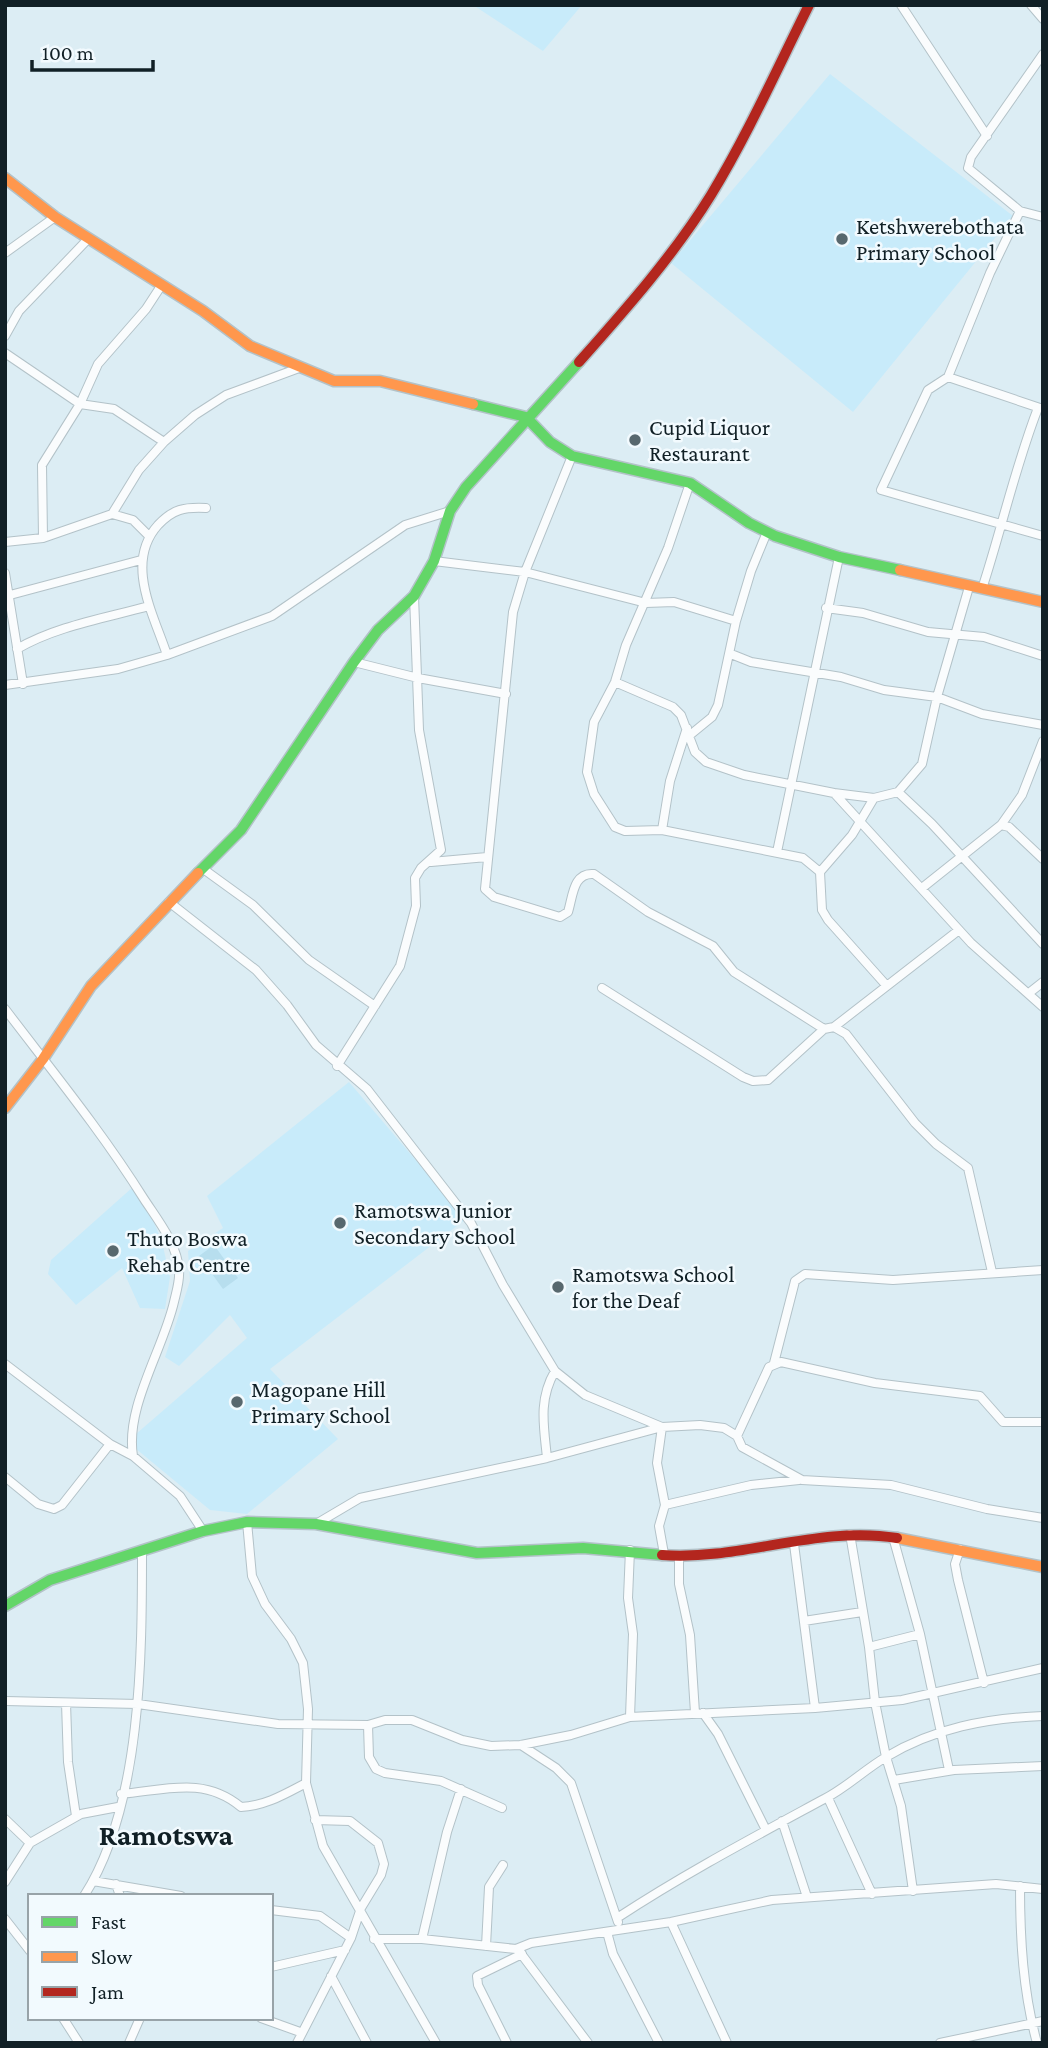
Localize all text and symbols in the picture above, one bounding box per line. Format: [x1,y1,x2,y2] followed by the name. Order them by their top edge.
[32,28,152,72] scale bar
[42,41,94,65] text: 100 m
[856,213,1025,265] place label: Ketshwerebothata Primary School
[834,231,850,247] marker: Ketshwerebothata Primary School
[649,414,770,466] place label: Cupid Liquor Restaurant
[627,432,643,448] marker: Cupid Liquor Restaurant
[354,1197,515,1249] place label: Ramotswa Junior Secondary School
[332,1215,348,1231] marker: Ramotswa Junior Secondary School
[127,1225,250,1277] place label: Thuto Boswa Rehab Centre
[105,1243,121,1259] marker: Thuto Boswa Rehab Centre
[572,1261,735,1313] place label: Ramotswa School for the Deaf
[550,1279,566,1295] marker: Ramotswa School for the Deaf
[251,1376,390,1428] place label: Magopane Hill Primary School
[229,1394,245,1410] marker: Magopane Hill Primary School
[99,1818,234,1851] district label: Ramotswa
[28,1894,273,2020] legend
[91,1910,127,1934] text: Fast
[91,1945,133,1969] text: Slow
[89,1980,124,2004] text: Jam

